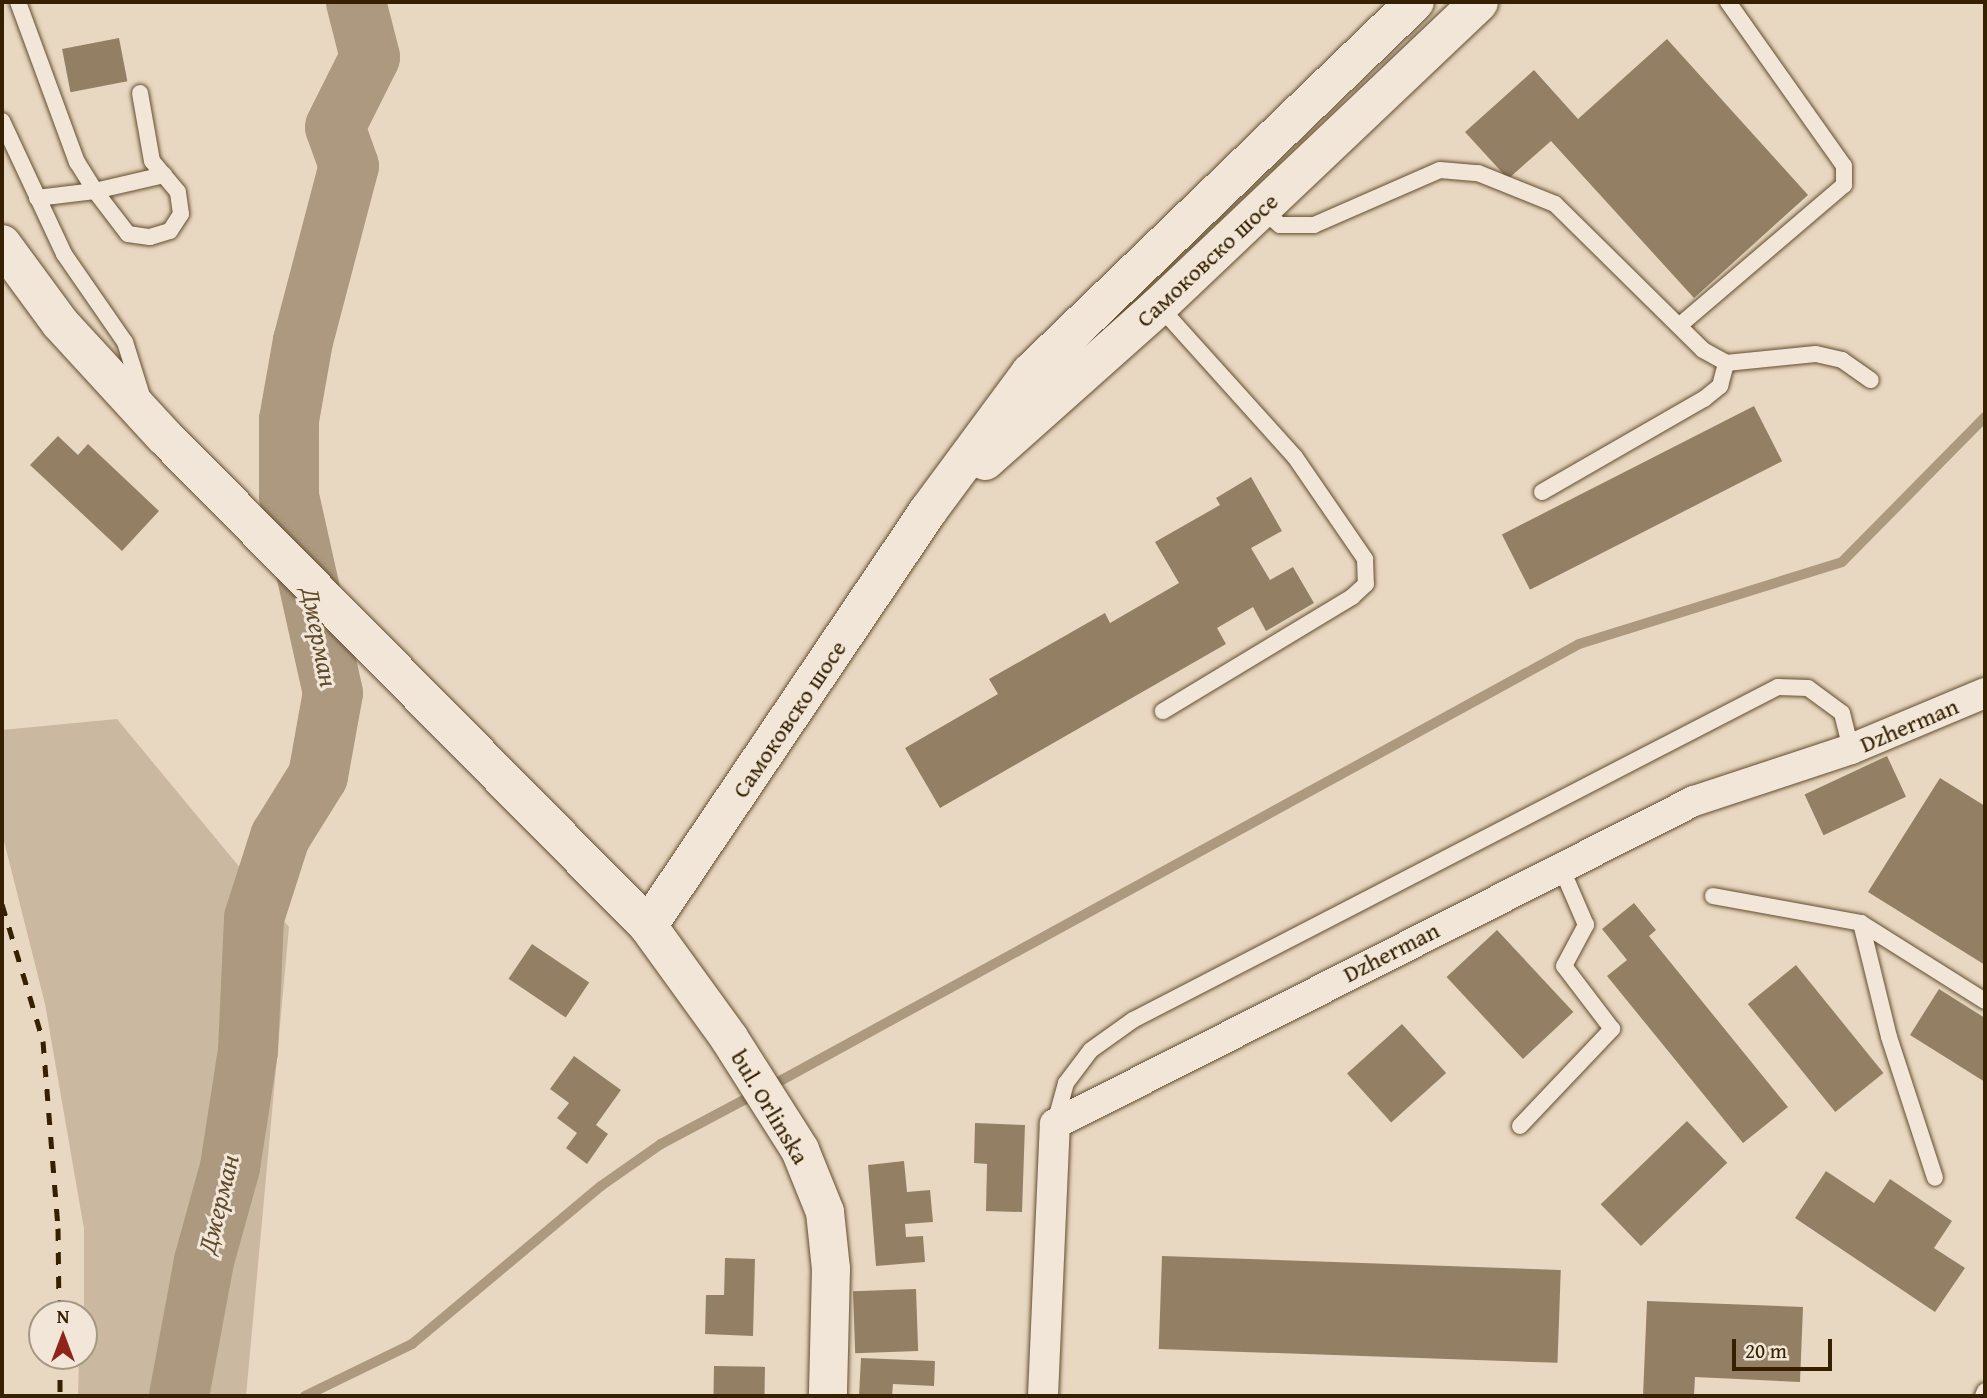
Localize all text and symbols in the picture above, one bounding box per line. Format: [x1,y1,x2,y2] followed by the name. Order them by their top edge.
[1130,187,1284,333] street label: Самоковско шосе
[295,585,345,689] water label: Джерман
[726,635,852,803] street label: Самоковско шосе
[1855,691,1963,759] street label: Dzherman
[1338,916,1444,988] street label: Dzherman
[725,1045,815,1169] street label: bul. Orlinska
[191,1151,245,1257] water label: Джерман
[28,1300,98,1370] north arrow
[57,1302,69,1330] text: N
[1735,1324,1835,1368] scale bar
[1745,1335,1787,1366] text: 20 m

